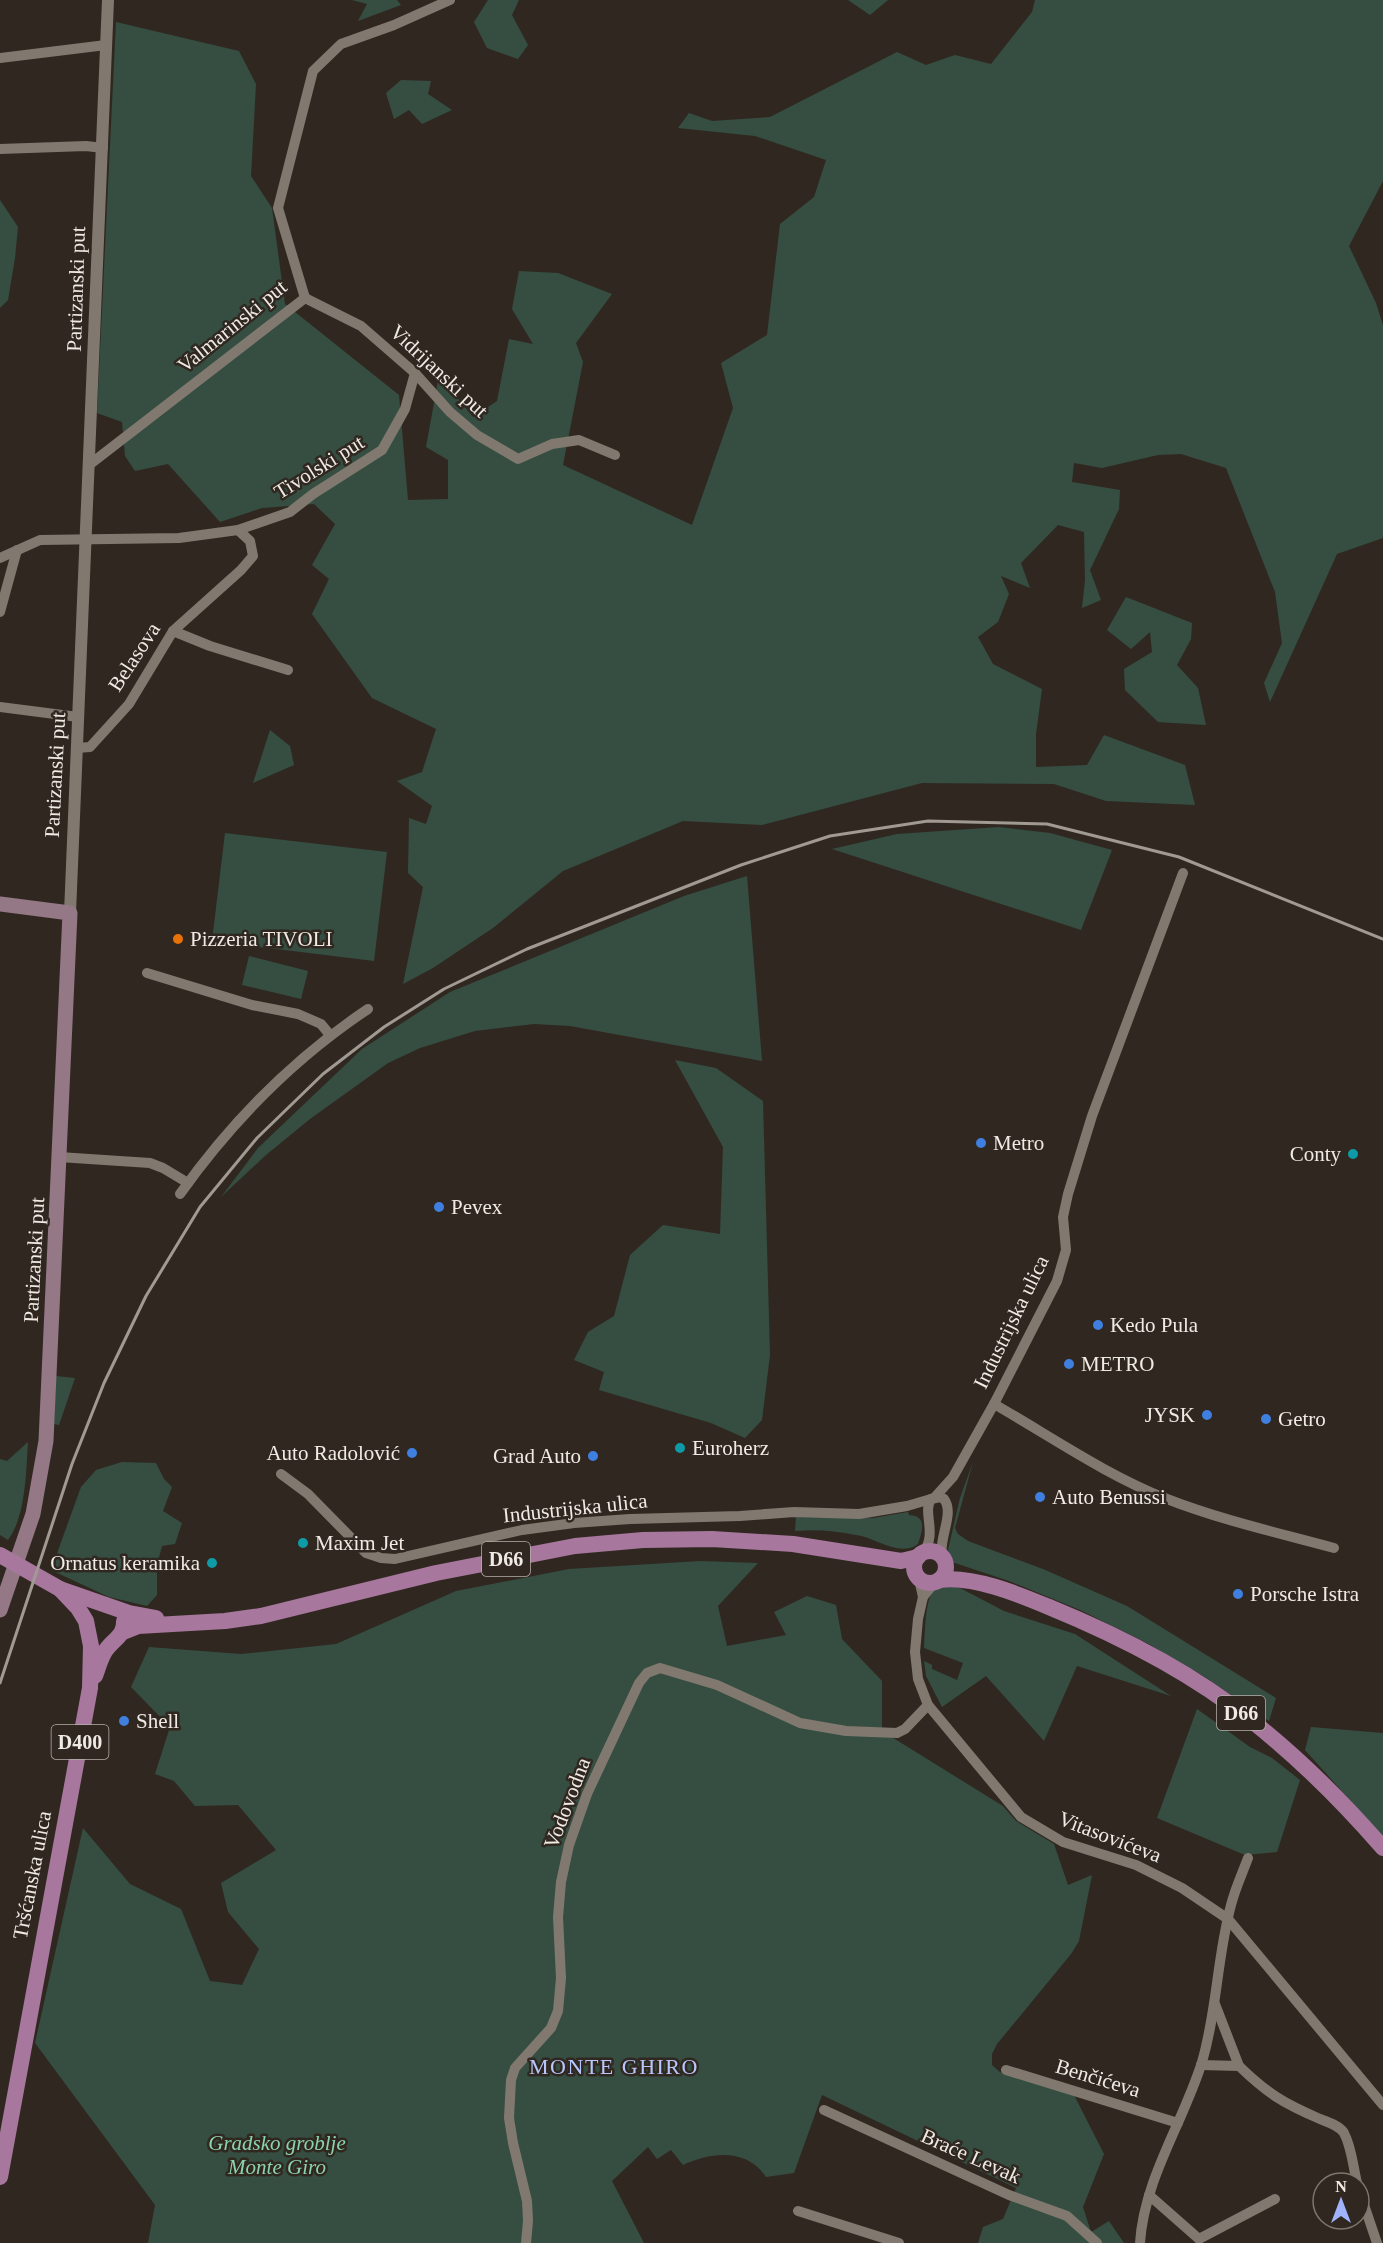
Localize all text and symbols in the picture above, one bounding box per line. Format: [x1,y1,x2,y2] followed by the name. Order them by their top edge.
[62,226,90,352] street label: Partizanski put
[173,275,292,377] street label: Valmarinski put
[385,319,493,423] street label: Vidrijanski put
[270,430,368,504] street label: Tivolski put
[103,618,165,696] street label: Belasova
[40,712,70,838] street label: Partizanski put
[190,927,332,951] place label: Pizzeria TIVOLI
[171,932,185,946] marker: Pizzeria TIVOLI
[993,1131,1044,1155] place label: Metro
[974,1136,988,1150] marker: Metro
[1290,1142,1341,1166] place label: Conty
[1346,1147,1360,1161] marker: Conty
[451,1195,503,1219] place label: Pevex
[19,1197,49,1323] street label: Partizanski put
[432,1200,446,1214] marker: Pevex
[968,1251,1054,1393] street label: Industrijska ulica
[1110,1313,1199,1337] place label: Kedo Pula
[1091,1318,1105,1332] marker: Kedo Pula
[1081,1352,1155,1376] place label: METRO
[1062,1357,1076,1371] marker: METRO
[1145,1403,1195,1427] place label: JYSK
[1278,1407,1326,1431] place label: Getro
[1200,1408,1214,1422] marker: JYSK
[1259,1412,1273,1426] marker: Getro
[692,1436,769,1460] place label: Euroherz
[266,1441,400,1465] place label: Auto Radolović
[673,1441,687,1455] marker: Euroherz
[493,1444,581,1468] place label: Grad Auto
[405,1446,419,1460] marker: Auto Radolović
[586,1449,600,1463] marker: Grad Auto
[1052,1485,1166,1509] place label: Auto Benussi
[502,1488,649,1528] street label: Industrijska ulica
[1033,1490,1047,1504] marker: Auto Benussi
[315,1531,404,1555] place label: Maxim Jet
[296,1536,310,1550] marker: Maxim Jet
[482,1542,530,1576] road number: D66
[50,1551,201,1575] place label: Ornatus keramika
[205,1556,219,1570] marker: Ornatus keramika
[1250,1582,1360,1606] place label: Porsche Istra
[1231,1587,1245,1601] marker: Porsche Istra
[1217,1696,1265,1730] road number: D66
[136,1709,179,1733] place label: Shell
[117,1714,131,1728] marker: Shell
[52,1725,109,1759] road number: D400
[539,1754,596,1852] street label: Vodovodna
[1055,1806,1166,1868] street label: Vitasovićeva
[8,1808,56,1941] street label: Tršćanska ulica
[529,2054,699,2079] district label: MONTE GHIRO
[1053,2054,1144,2102] street label: Benčićeva
[917,2123,1025,2189] street label: Braće Levak
[208,2131,346,2179] park label: Gradsko groblje Monte Giro
[1311,2171,1371,2231] north arrow
[1335,2178,1347,2195] text: N

